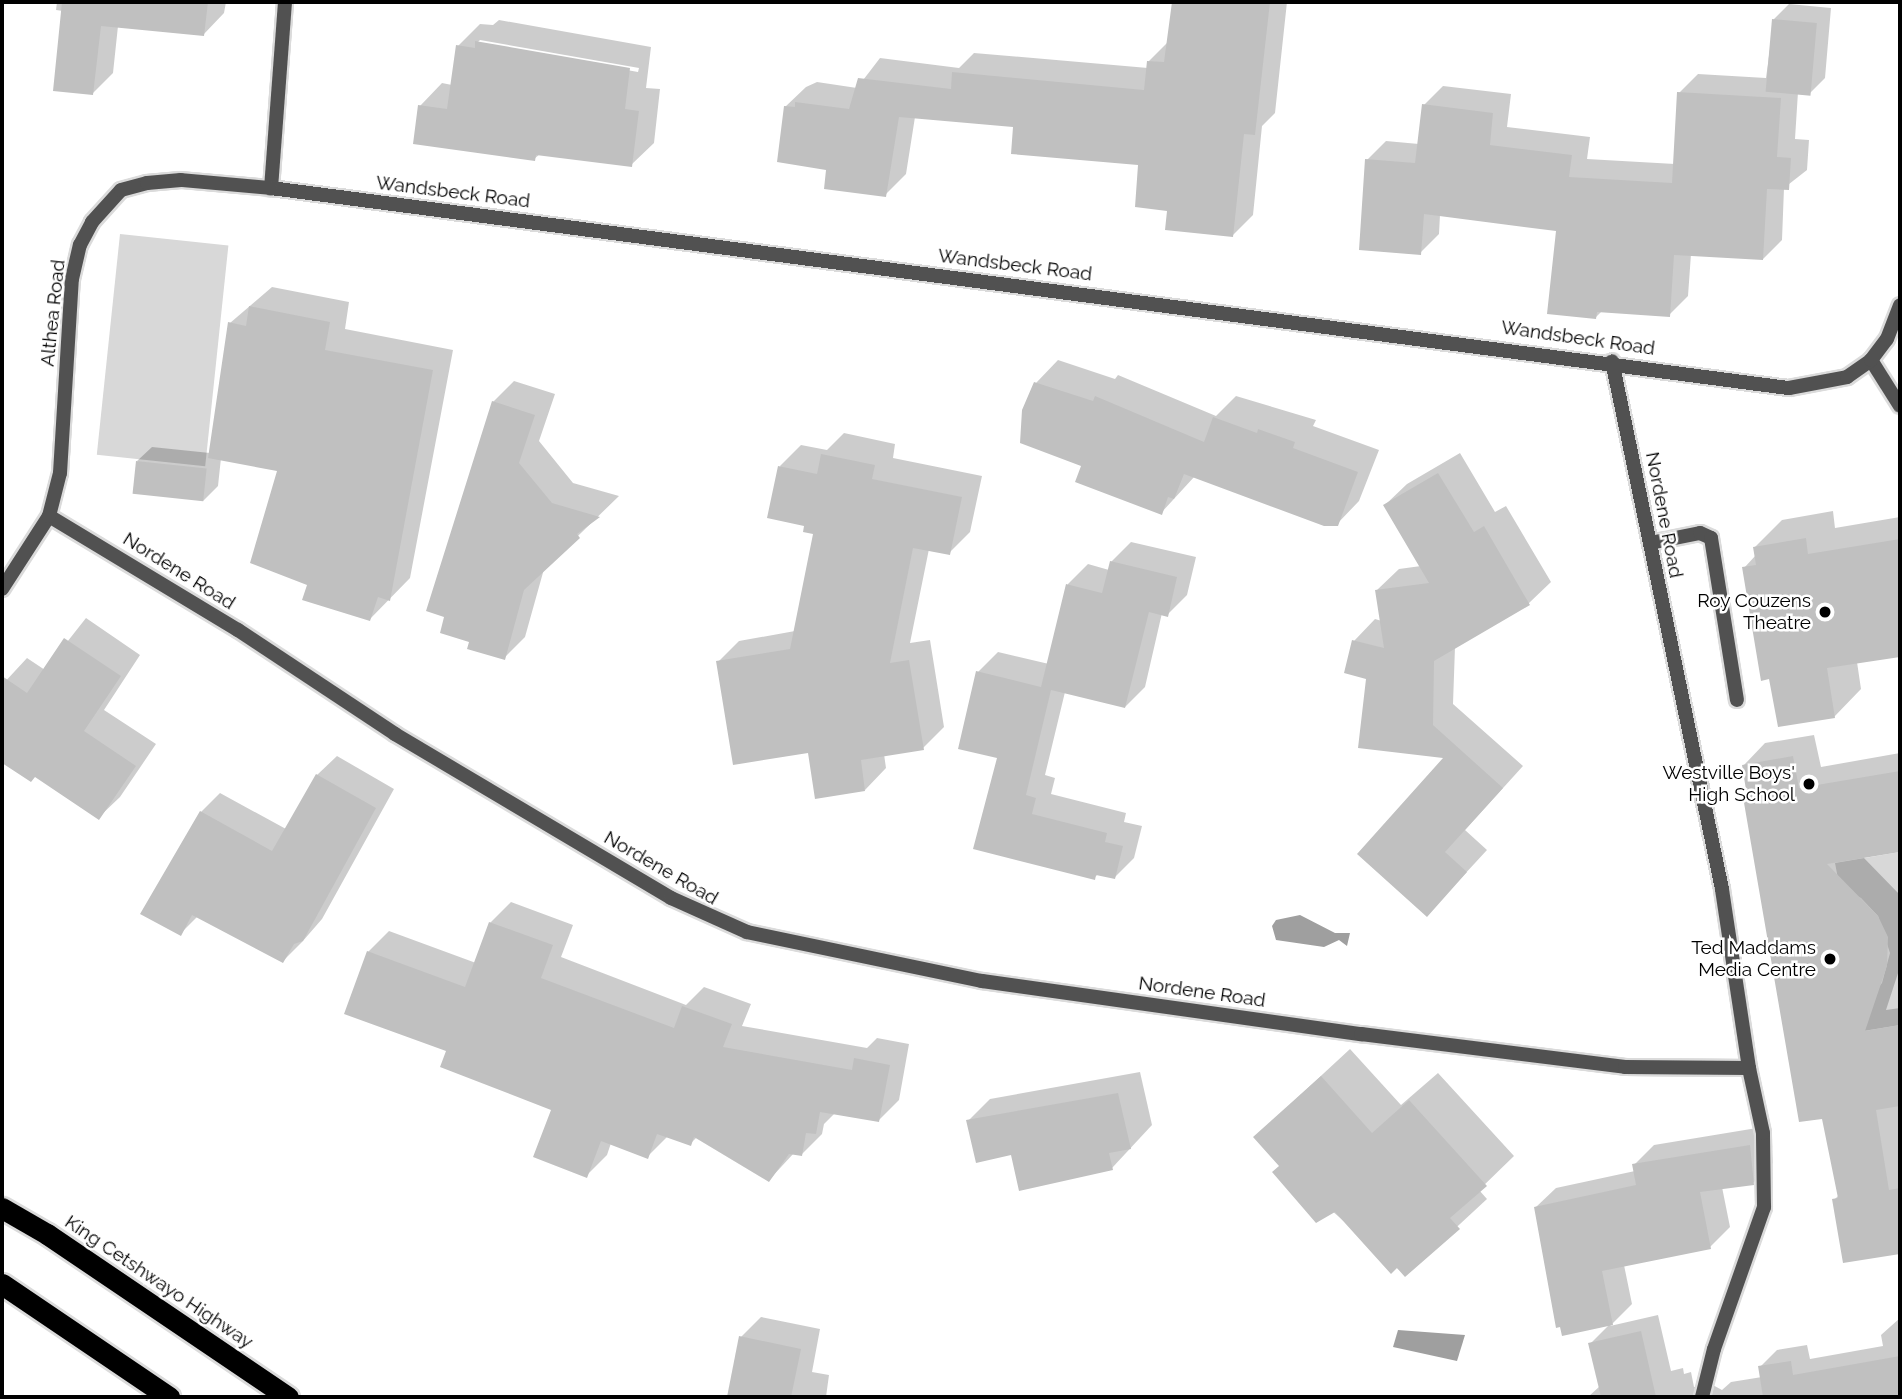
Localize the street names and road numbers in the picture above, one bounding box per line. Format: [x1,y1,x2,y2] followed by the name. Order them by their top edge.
[375,171,531,213] street label: Wandsbeck Road
[937,244,1093,286] street label: Wandsbeck Road
[36,258,70,368] street label: Althea Road
[1500,316,1656,360] street label: Wandsbeck Road
[1641,450,1687,580] street label: Nordene Road
[119,527,239,615] street label: Nordene Road
[600,826,722,910] street label: Nordene Road
[1137,972,1267,1012] street label: Nordene Road
[61,1210,257,1354] street label: King Cetshwayo Highway

